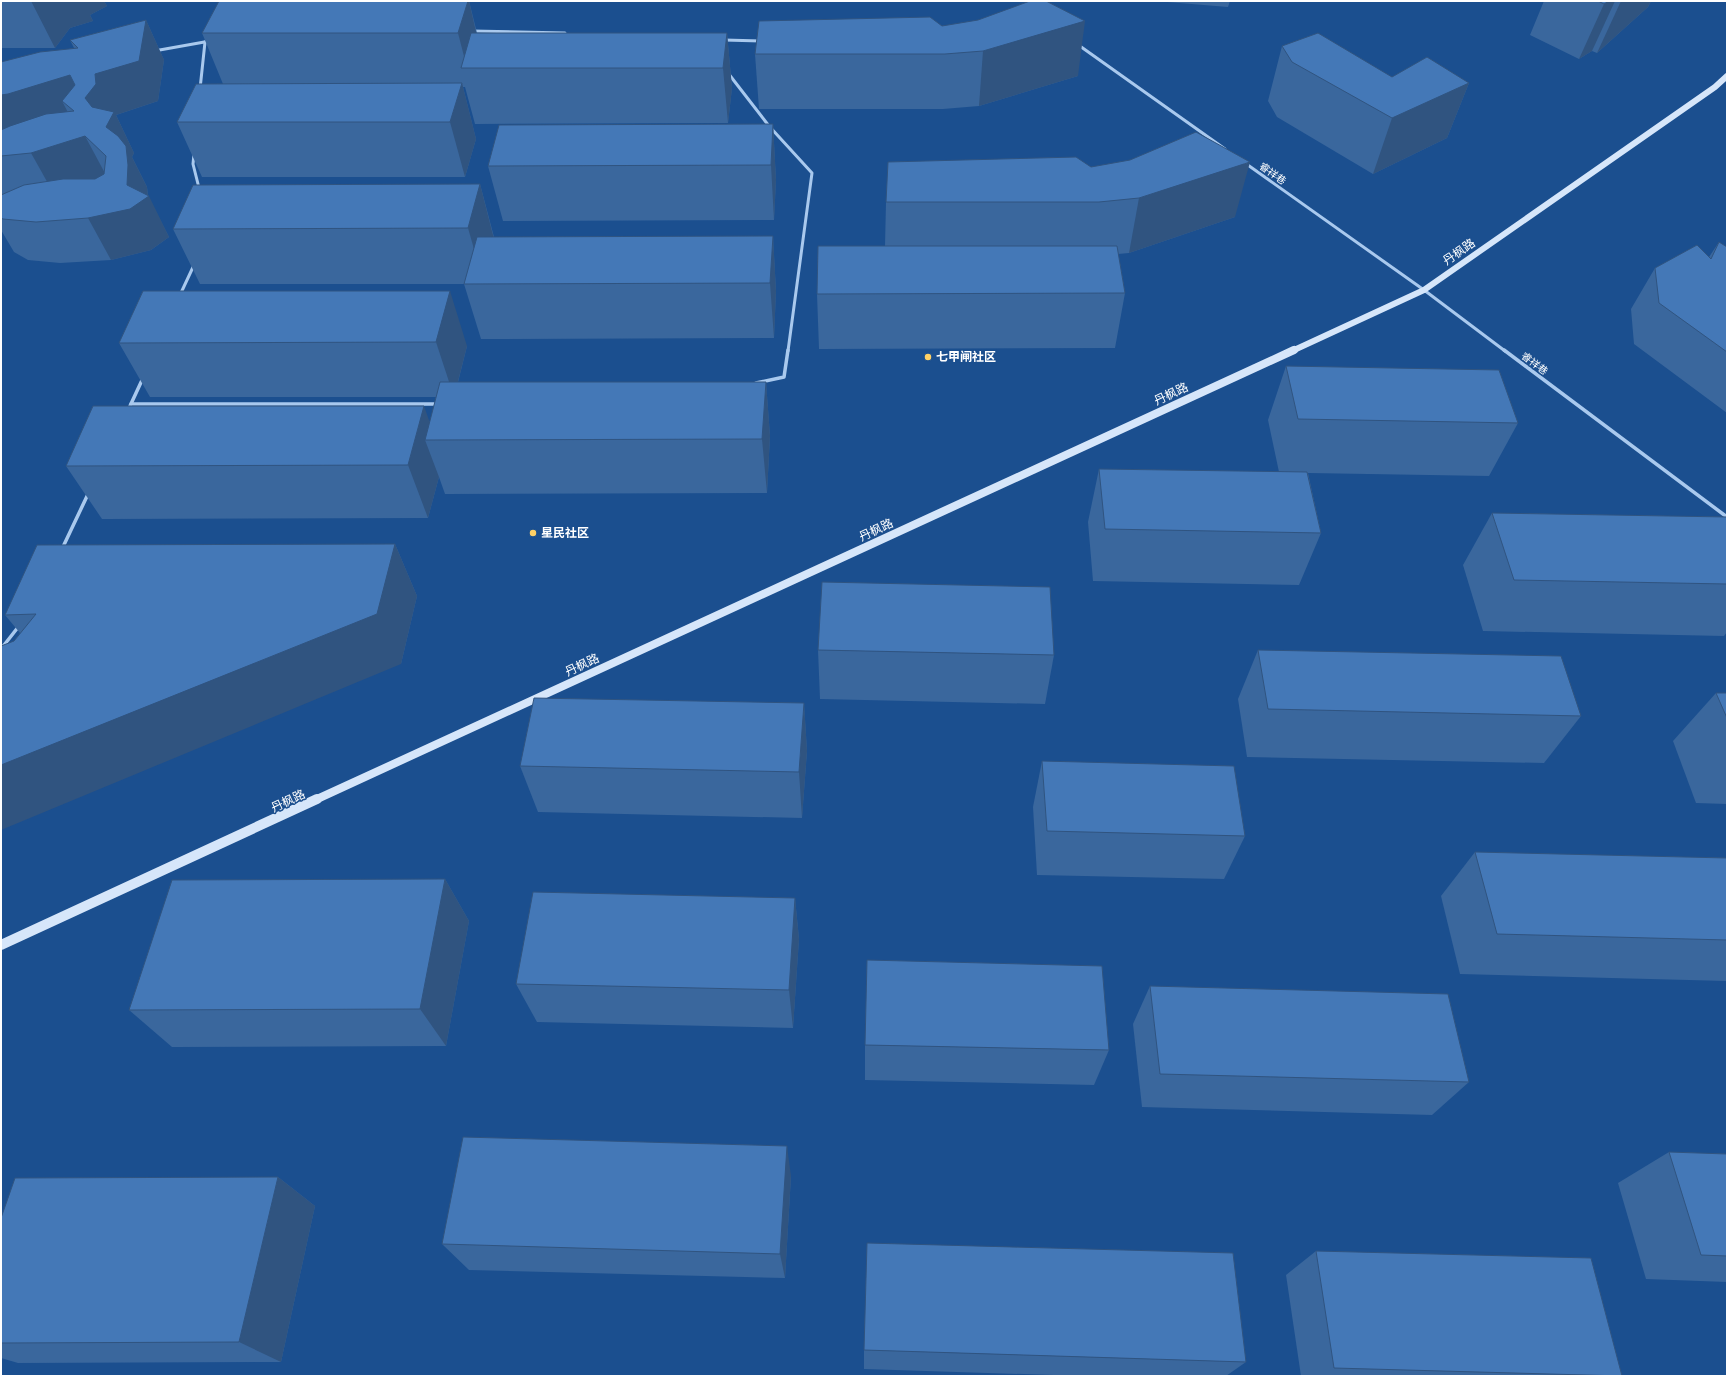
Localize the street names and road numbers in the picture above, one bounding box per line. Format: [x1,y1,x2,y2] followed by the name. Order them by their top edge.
[1257,159,1289,187] street label: 睿祥巷
[1440,235,1478,268] street label: 丹枫路
[1519,349,1551,378] street label: 睿祥巷
[1151,379,1190,408] street label: 丹枫路
[856,515,895,544] street label: 丹枫路
[562,650,601,679] street label: 丹枫路
[268,786,307,815] street label: 丹枫路

